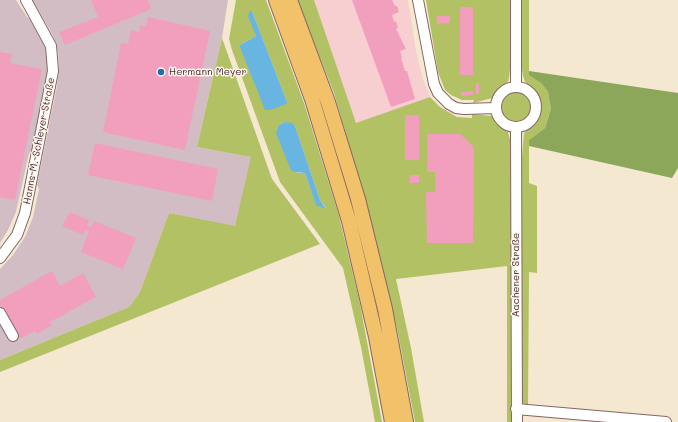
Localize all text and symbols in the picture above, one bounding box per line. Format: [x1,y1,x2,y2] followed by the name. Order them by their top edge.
[169,66,246,78] place label: Hermann Meyer
[156,67,166,77] marker: Hermann Meyer
[21,77,57,205] street label: Hanns-M.-Schleyer-Straße
[510,233,522,317] street label: Aachener Straße

